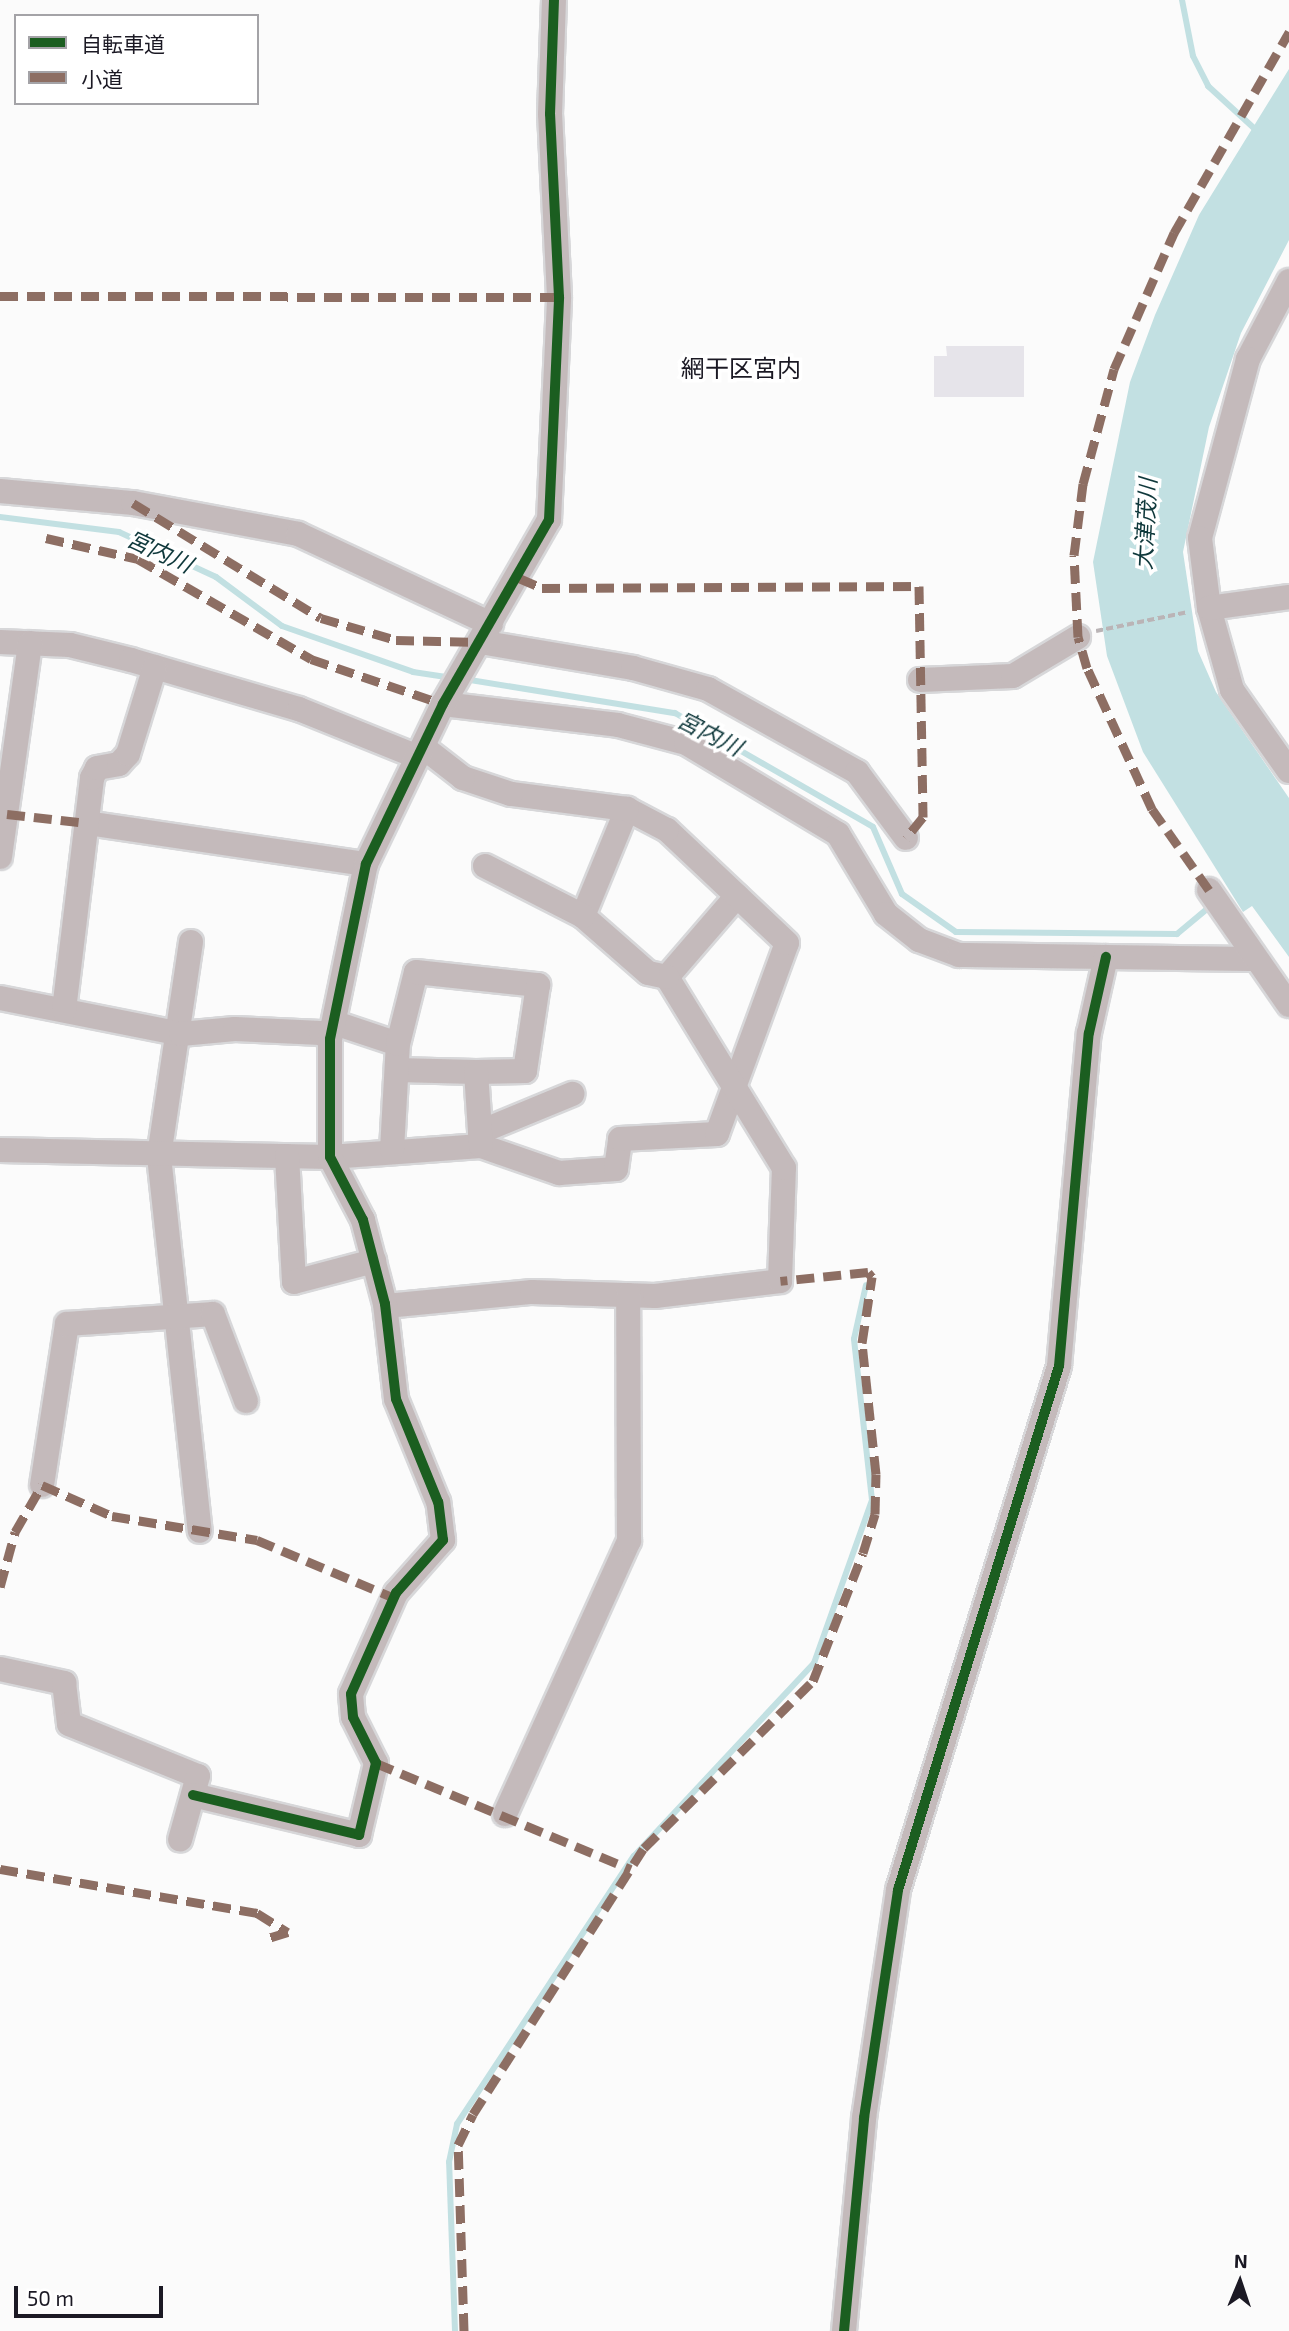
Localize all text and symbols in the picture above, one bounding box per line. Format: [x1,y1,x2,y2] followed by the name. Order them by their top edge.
[14,14,259,105] legend
[81,31,165,56] text: 自転車道
[81,66,123,91] text: 小道
[681,354,801,382] district label: 網干区宮内
[1129,477,1161,571] water label: 大津茂川
[123,524,197,578] water label: 宮内川
[673,705,747,761] water label: 宮内川
[1205,2247,1275,2317] north arrow
[1233,2249,1248,2272] text: N
[18,2272,166,2316] scale bar
[27,2285,74,2310] text: 50 m

